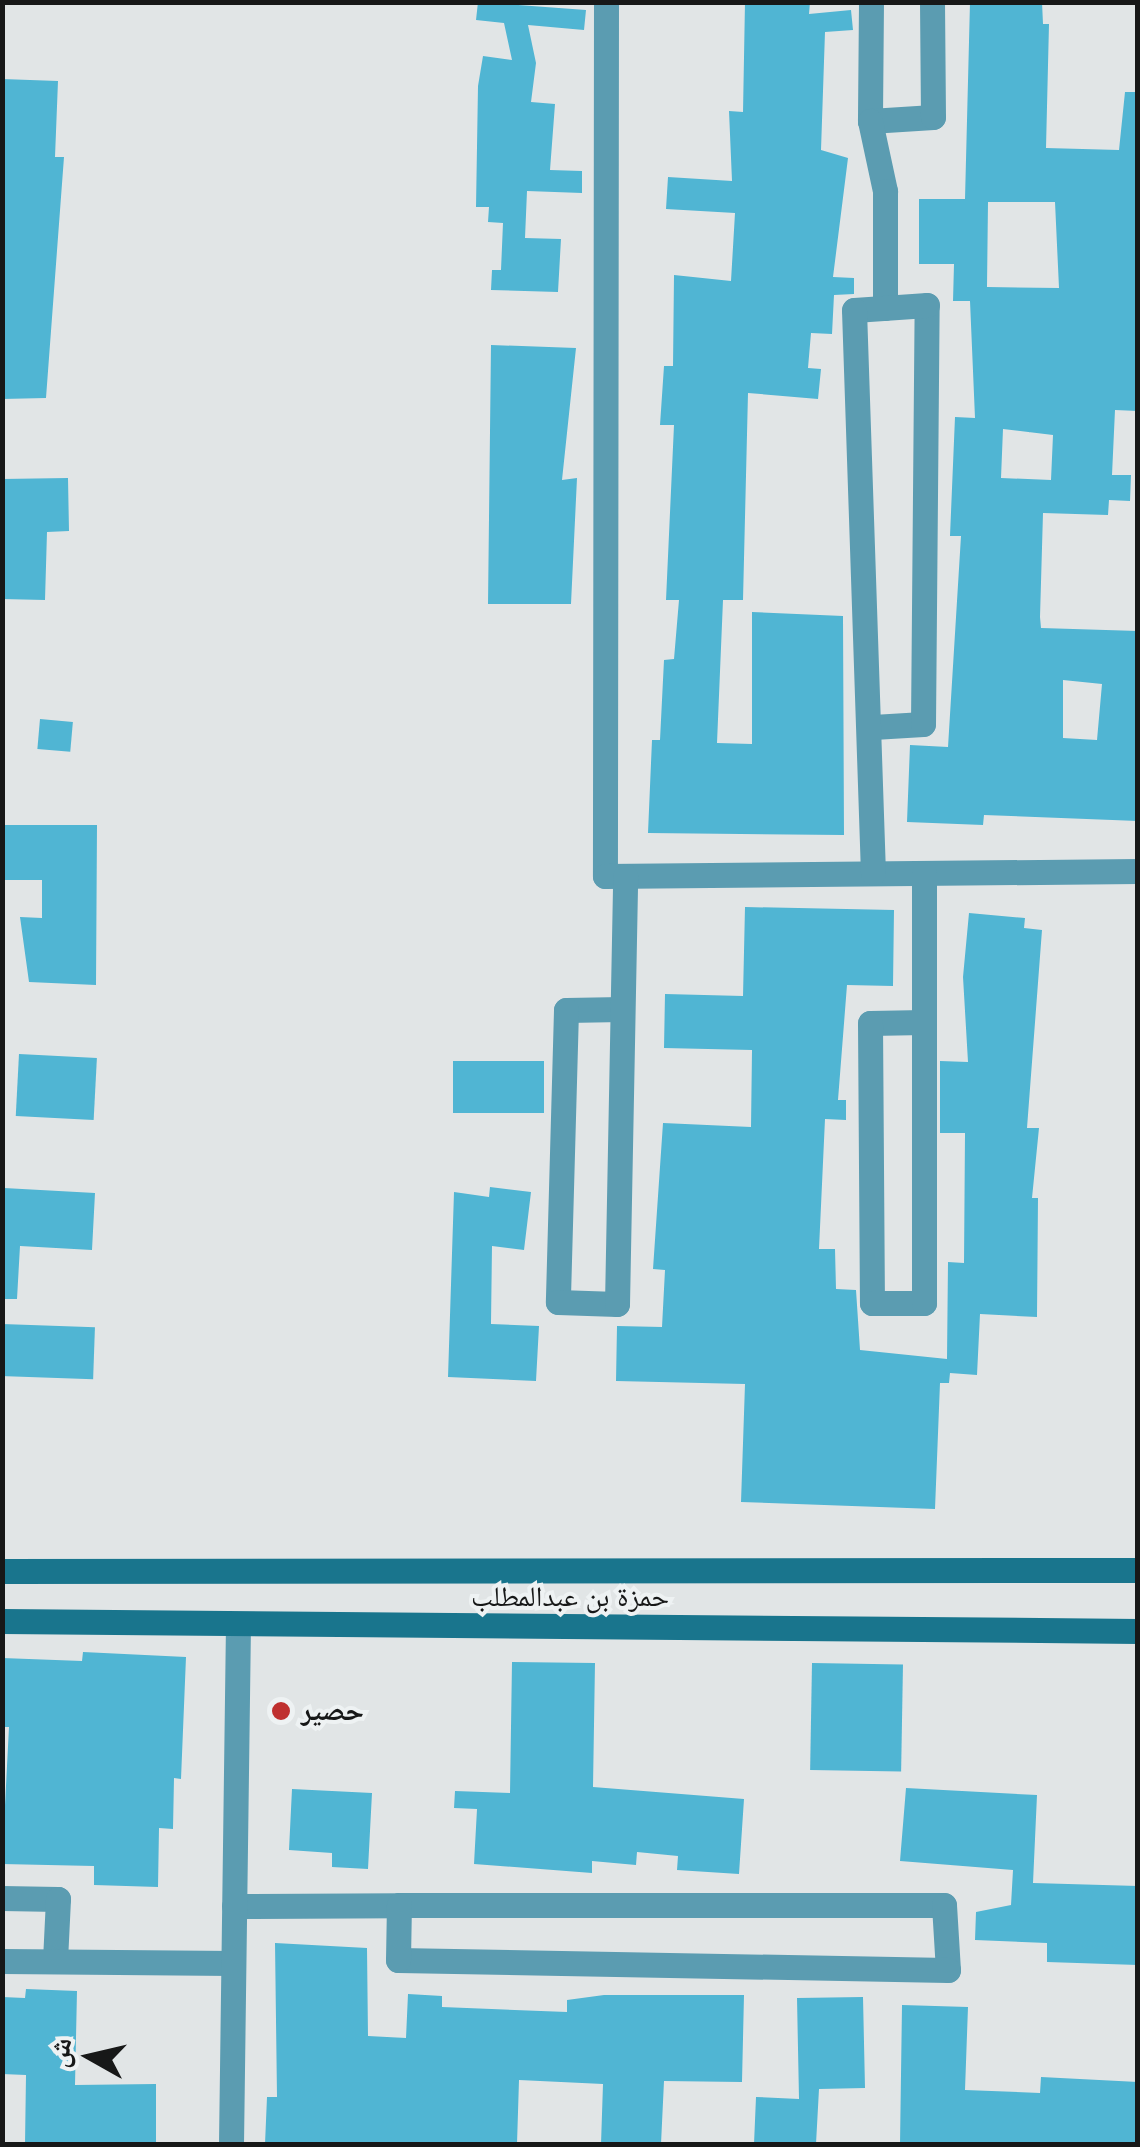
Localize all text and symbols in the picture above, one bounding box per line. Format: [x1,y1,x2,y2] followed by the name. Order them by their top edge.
[471,1580,669,1614] street label: حمزة بن عبدالمطلب
[301,1694,364,1728] place label: حصير
[270,1700,292,1722] marker: حصير
[40,2007,140,2107] north arrow
[39,2035,80,2070] text: ش

